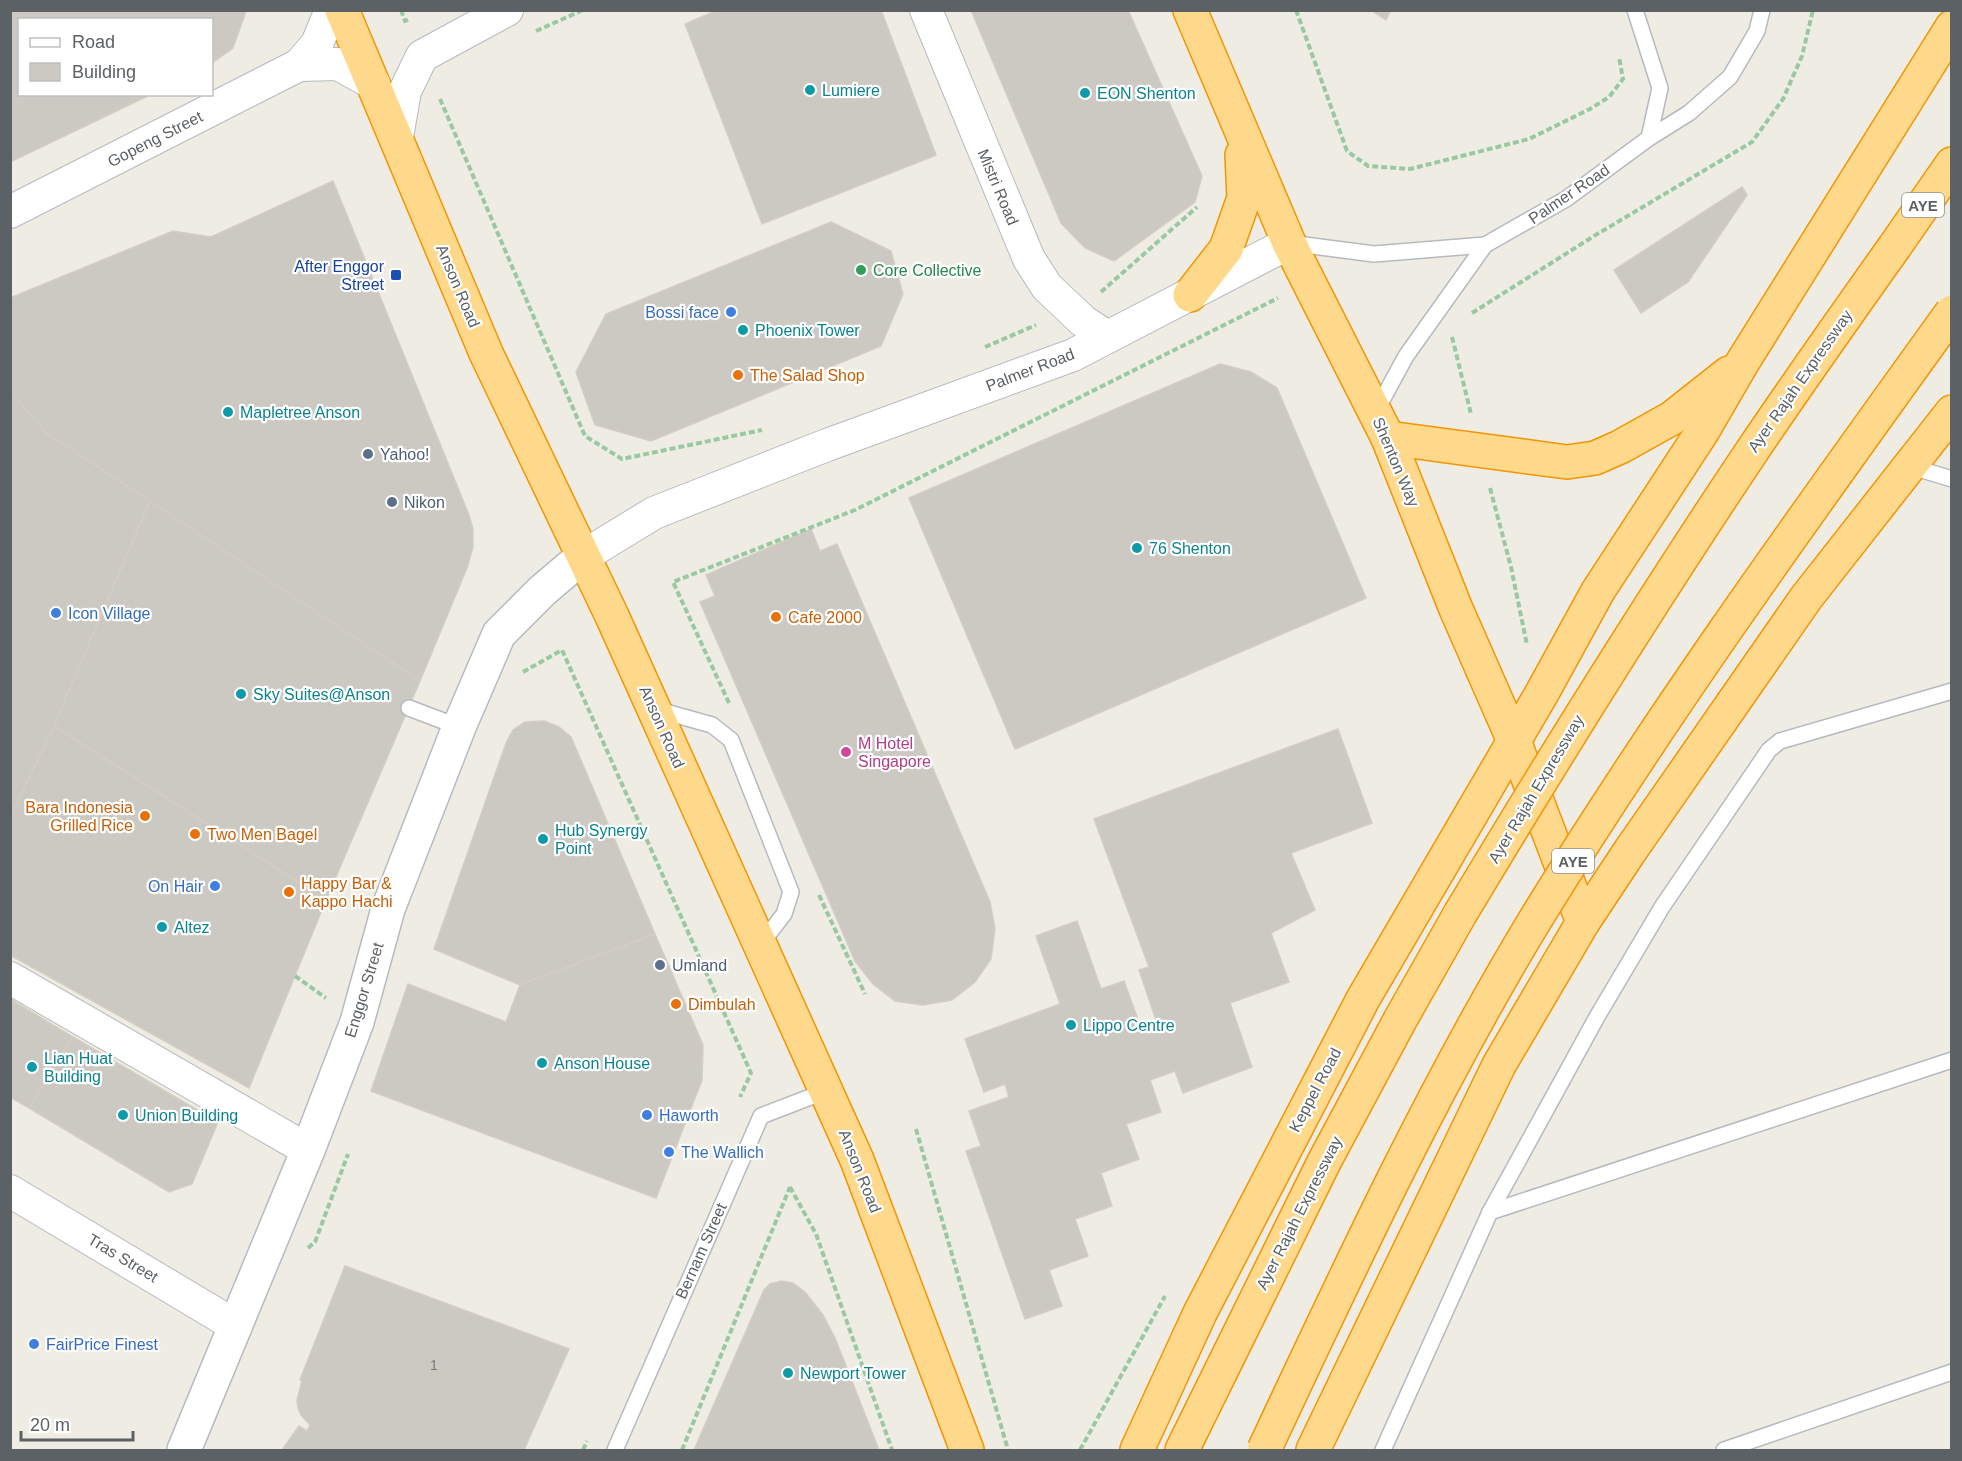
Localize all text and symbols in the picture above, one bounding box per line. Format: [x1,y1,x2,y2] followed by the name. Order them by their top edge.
[18,18,213,96] legend
[72,32,115,52] text: Road
[72,62,136,82] text: Building
[822,82,880,99] place label: Lumiere
[803,83,817,97] marker: Lumiere
[1097,85,1196,102] place label: EON Shenton
[1078,86,1092,100] marker: EON Shenton
[105,108,206,170] street label: Gopeng Street
[974,146,1022,228] street label: Mistri Road
[1526,161,1612,227] street label: Palmer Road
[1902,193,1944,217] road number: AYE
[433,242,483,330] street label: Anson Road
[294,258,385,293] place label: After Enggor Street
[873,262,982,279] place label: Core Collective
[854,263,868,277] marker: Core Collective
[389,268,403,282] marker: After Enggor Street
[645,304,719,321] place label: Bossi face
[724,305,738,319] marker: Bossi face
[1744,307,1856,455] street label: Ayer Rajah Expressway
[755,322,860,339] place label: Phoenix Tower
[736,323,750,337] marker: Phoenix Tower
[983,345,1077,395] street label: Palmer Road
[750,367,865,384] place label: The Salad Shop
[731,368,745,382] marker: The Salad Shop
[240,404,360,421] place label: Mapletree Anson
[221,405,235,419] marker: Mapletree Anson
[1370,415,1422,509] street label: Shenton Way
[380,446,430,463] place label: Yahoo!
[361,447,375,461] marker: Yahoo!
[404,494,445,511] place label: Nikon
[385,495,399,509] marker: Nikon
[1149,540,1231,557] place label: 76 Shenton
[1130,541,1144,555] marker: 76 Shenton
[68,605,151,622] place label: Icon Village
[49,606,63,620] marker: Icon Village
[788,609,862,626] place label: Cafe 2000
[769,610,783,624] marker: Cafe 2000
[636,683,688,771] street label: Anson Road
[253,686,390,703] place label: Sky Suites@Anson
[234,687,248,701] marker: Sky Suites@Anson
[1485,712,1587,866] street label: Ayer Rajah Expressway
[858,735,931,770] place label: M Hotel Singapore
[839,745,853,759] marker: M Hotel Singapore
[25,799,133,834] place label: Bara Indonesia Grilled Rice
[138,809,152,823] marker: Bara Indonesia Grilled Rice
[555,822,648,857] place label: Hub Synergy Point
[207,826,317,843] place label: Two Men Bagel
[188,827,202,841] marker: Two Men Bagel
[536,832,550,846] marker: Hub Synergy Point
[1552,849,1594,873] road number: AYE
[301,875,393,910] place label: Happy Bar & Kappo Hachi
[148,878,204,895] place label: On Hair
[208,879,222,893] marker: On Hair
[282,885,296,899] marker: Happy Bar & Kappo Hachi
[174,919,210,936] place label: Altez
[155,920,169,934] marker: Altez
[341,940,387,1040] street label: Enggor Street
[672,957,727,974] place label: Umland
[653,958,667,972] marker: Umland
[688,996,756,1013] place label: Dimbulah
[669,997,683,1011] marker: Dimbulah
[1083,1017,1175,1034] place label: Lippo Centre
[1064,1018,1078,1032] marker: Lippo Centre
[1286,1045,1344,1135] street label: Keppel Road
[44,1050,113,1085] place label: Lian Huat Building
[554,1055,650,1072] place label: Anson House
[535,1056,549,1070] marker: Anson House
[25,1060,39,1074] marker: Lian Huat Building
[135,1107,238,1124] place label: Union Building
[659,1107,719,1124] place label: Haworth
[116,1108,130,1122] marker: Union Building
[640,1108,654,1122] marker: Haworth
[836,1127,884,1215] street label: Anson Road
[1253,1134,1345,1292] street label: Ayer Rajah Expressway
[681,1144,764,1161] place label: The Wallich
[662,1145,676,1159] marker: The Wallich
[672,1200,730,1302] street label: Bernam Street
[85,1230,162,1286] street label: Tras Street
[46,1336,159,1353] place label: FairPrice Finest
[27,1337,41,1351] marker: FairPrice Finest
[430,1357,438,1373] house number: 1
[800,1365,907,1382] place label: Newport Tower
[781,1366,795,1380] marker: Newport Tower
[21,1404,134,1442] scale bar
[30,1415,70,1435] text: 20 m

